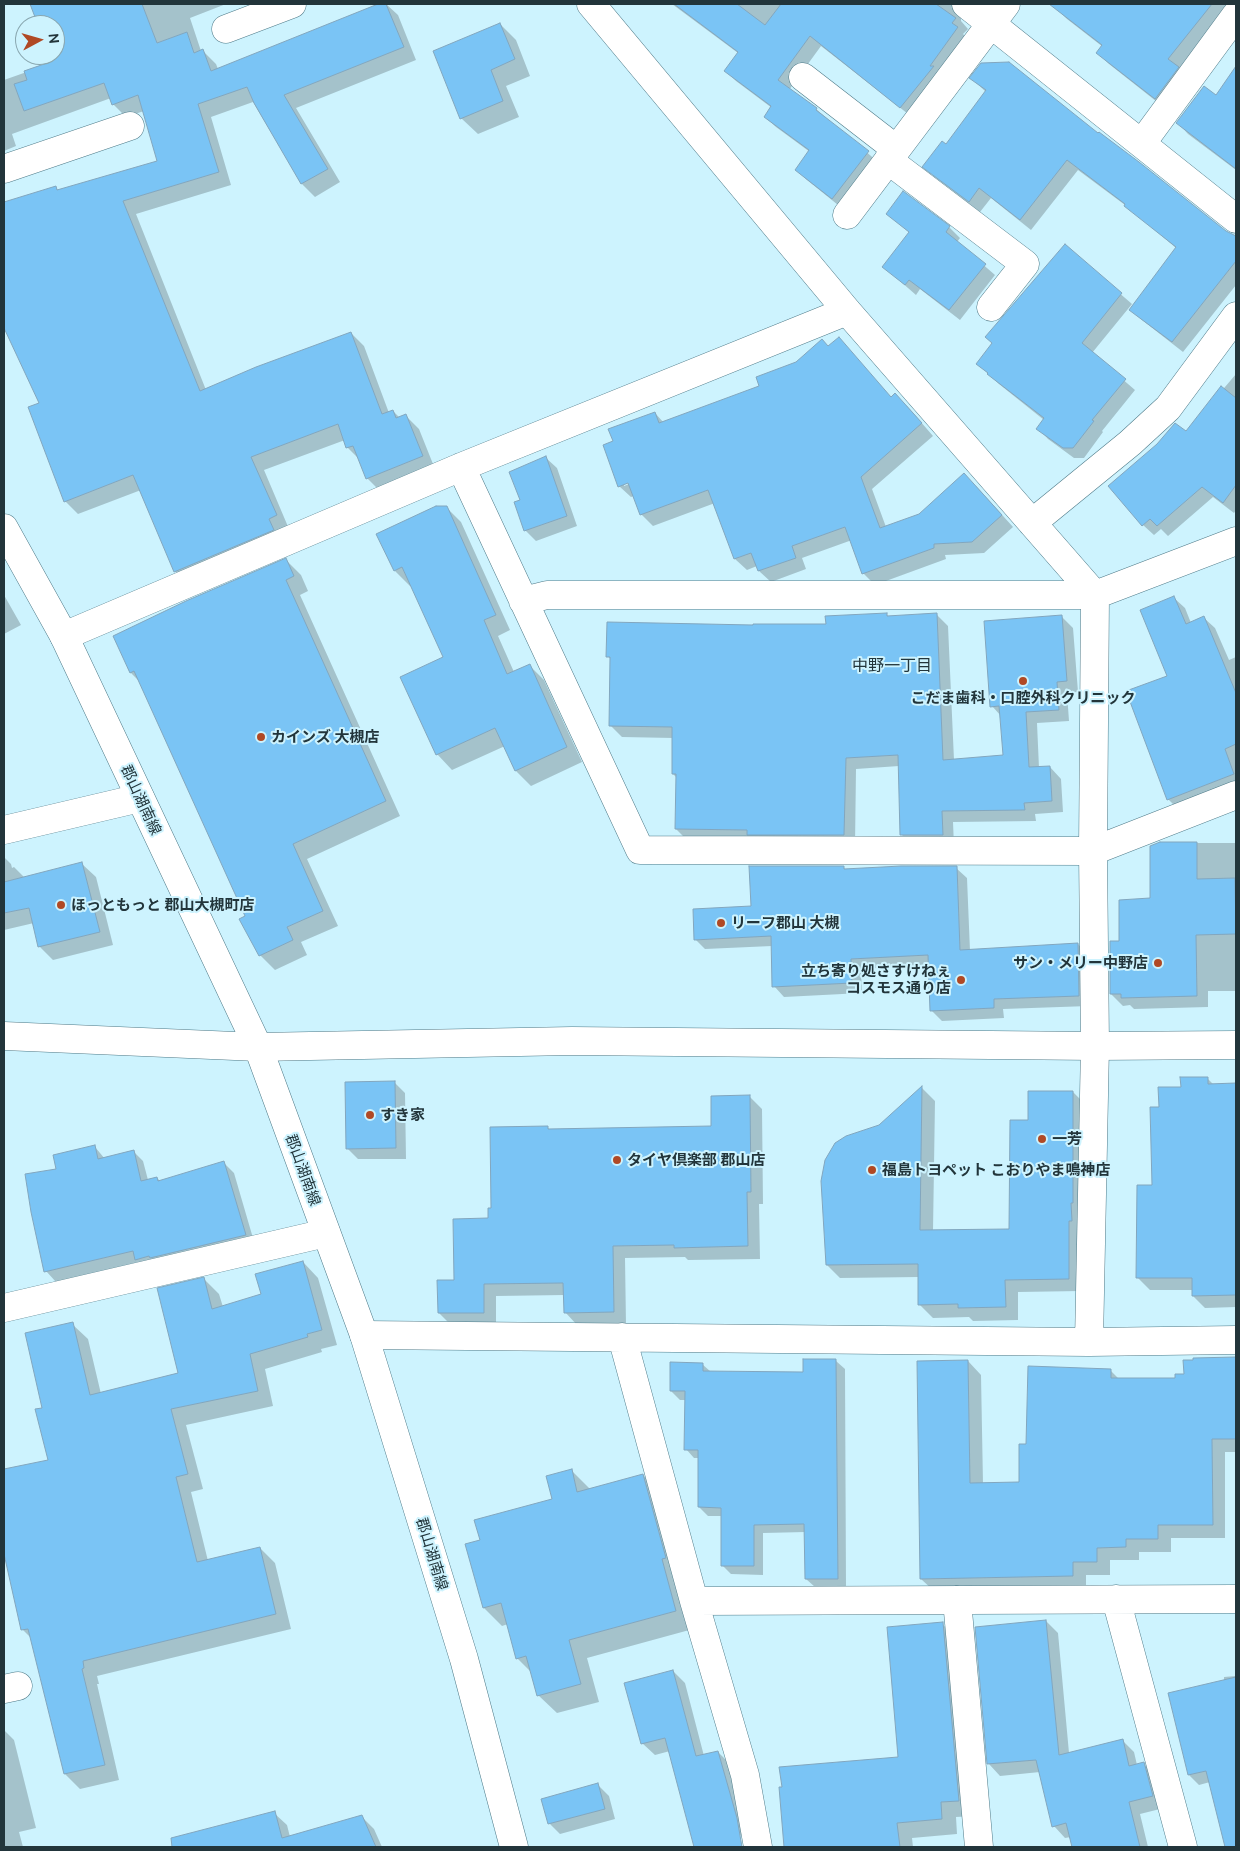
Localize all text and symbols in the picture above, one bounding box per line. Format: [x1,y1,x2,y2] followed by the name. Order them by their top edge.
[15,15,65,65] north arrow
[45,32,62,45] text: N
[852,656,932,676] district label: 中野一丁目
[1017,675,1029,687] marker: こだま歯科・口腔外科クリニック
[911,689,1135,707] place label: こだま歯科・口腔外科クリニック
[271,728,380,746] place label: カインズ 大槻店
[255,731,267,743] marker: カインズ 大槻店
[117,762,165,838] street label: 郡山湖南線
[71,896,255,914] place label: ほっともっと 郡山大槻町店
[55,899,67,911] marker: ほっともっと 郡山大槻町店
[731,914,840,932] place label: リーフ郡山 大槻
[715,917,727,929] marker: リーフ郡山 大槻
[1013,954,1148,972] place label: サン・メリー中野店
[1152,957,1164,969] marker: サン・メリー中野店
[801,962,951,997] place label: 立ち寄り処さすけねぇ コスモス通り店
[955,974,967,986] marker: 立ち寄り処さすけねぇ コスモス通り店
[380,1106,425,1124] place label: すき家
[364,1109,376,1121] marker: すき家
[1052,1130,1082,1148] place label: 一芳
[282,1132,324,1208] street label: 郡山湖南線
[1036,1133,1048,1145] marker: 一芳
[627,1151,766,1169] place label: タイヤ倶楽部 郡山店
[611,1154,623,1166] marker: タイヤ倶楽部 郡山店
[882,1161,1111,1179] place label: 福島トヨペット こおりやま鳴神店
[866,1164,878,1176] marker: 福島トヨペット こおりやま鳴神店
[412,1516,452,1592] street label: 郡山湖南線

